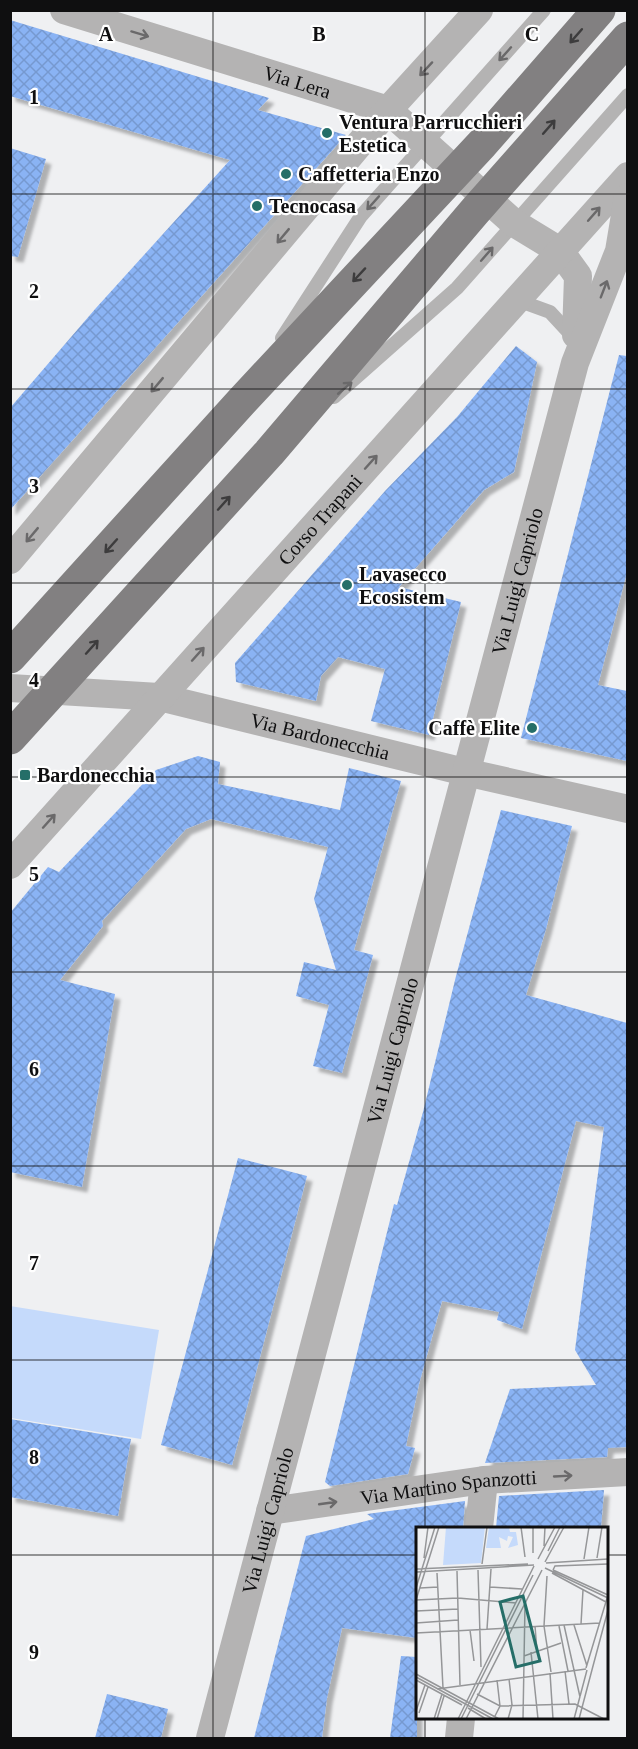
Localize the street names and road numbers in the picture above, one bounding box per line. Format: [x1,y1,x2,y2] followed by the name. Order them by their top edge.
[261,61,334,103] street label: Via Lera
[274,469,366,569] street label: Corso Trapani
[487,505,547,657] street label: Via Luigi Capriolo
[248,709,392,764] street label: Via Bardonecchia
[362,975,422,1127] street label: Via Luigi Capriolo
[238,1445,298,1596] street label: Via Luigi Capriolo
[359,1466,538,1509] street label: Via Martino Spanzotti

